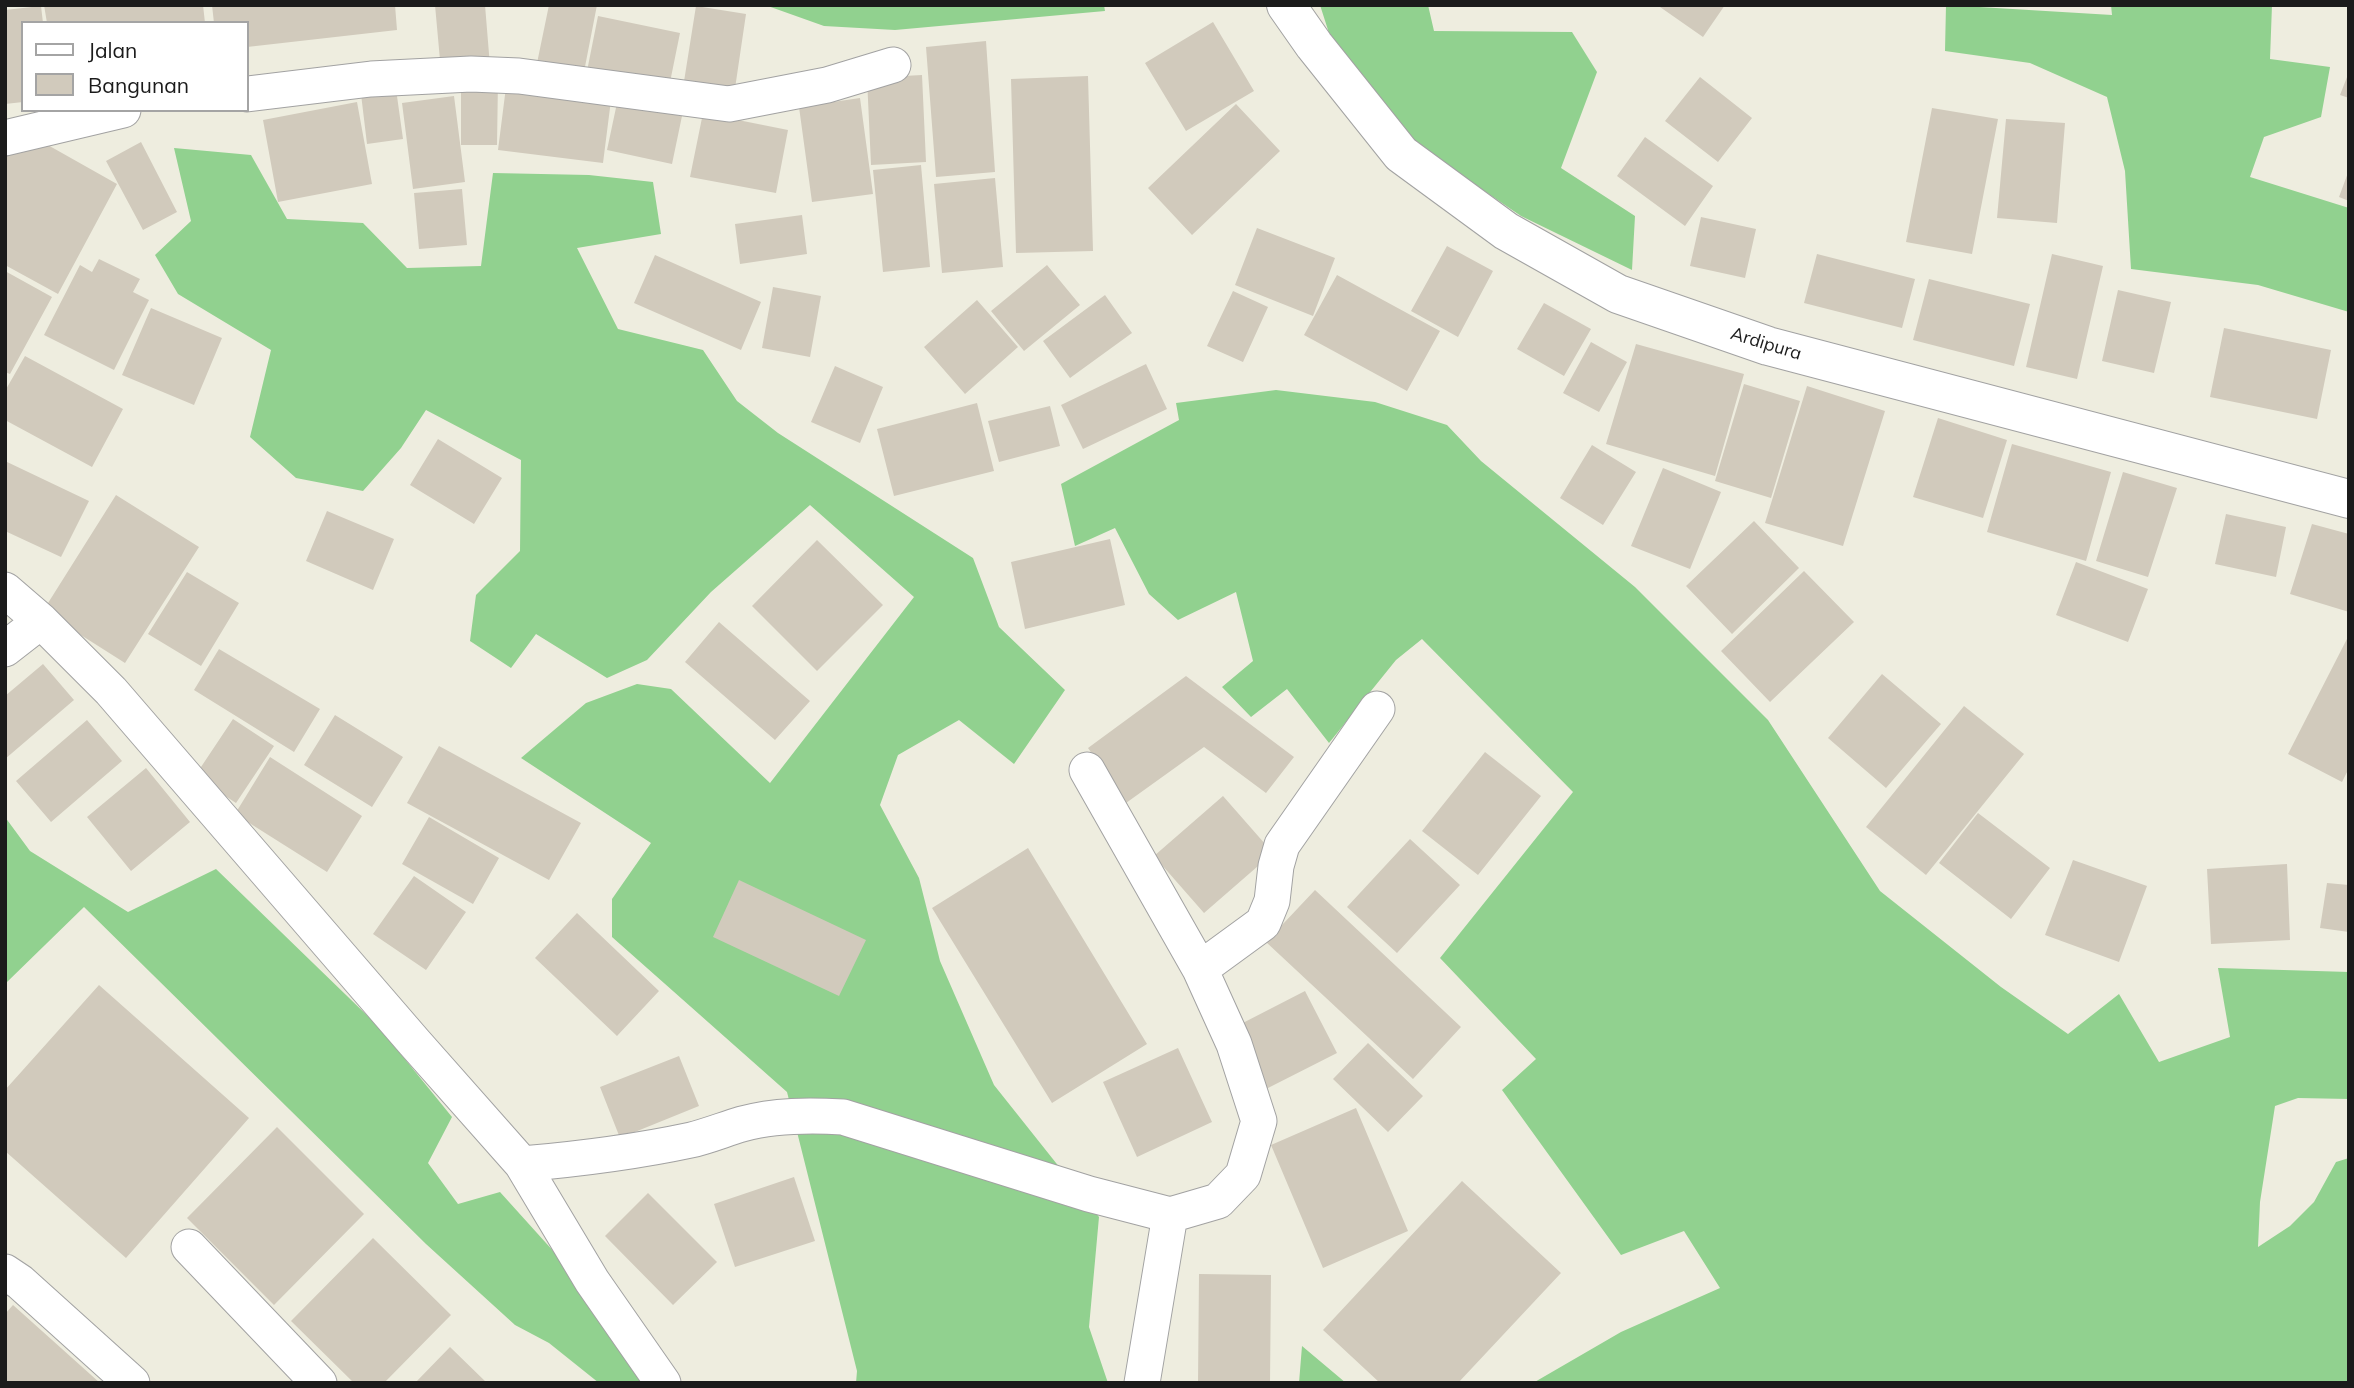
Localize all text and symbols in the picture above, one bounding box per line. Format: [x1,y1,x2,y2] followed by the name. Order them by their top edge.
[21,21,248,112] legend
[88,37,137,63] text: Jalan
[88,72,189,98] text: Bangunan
[1728,323,1804,365] street label: Ardipura

